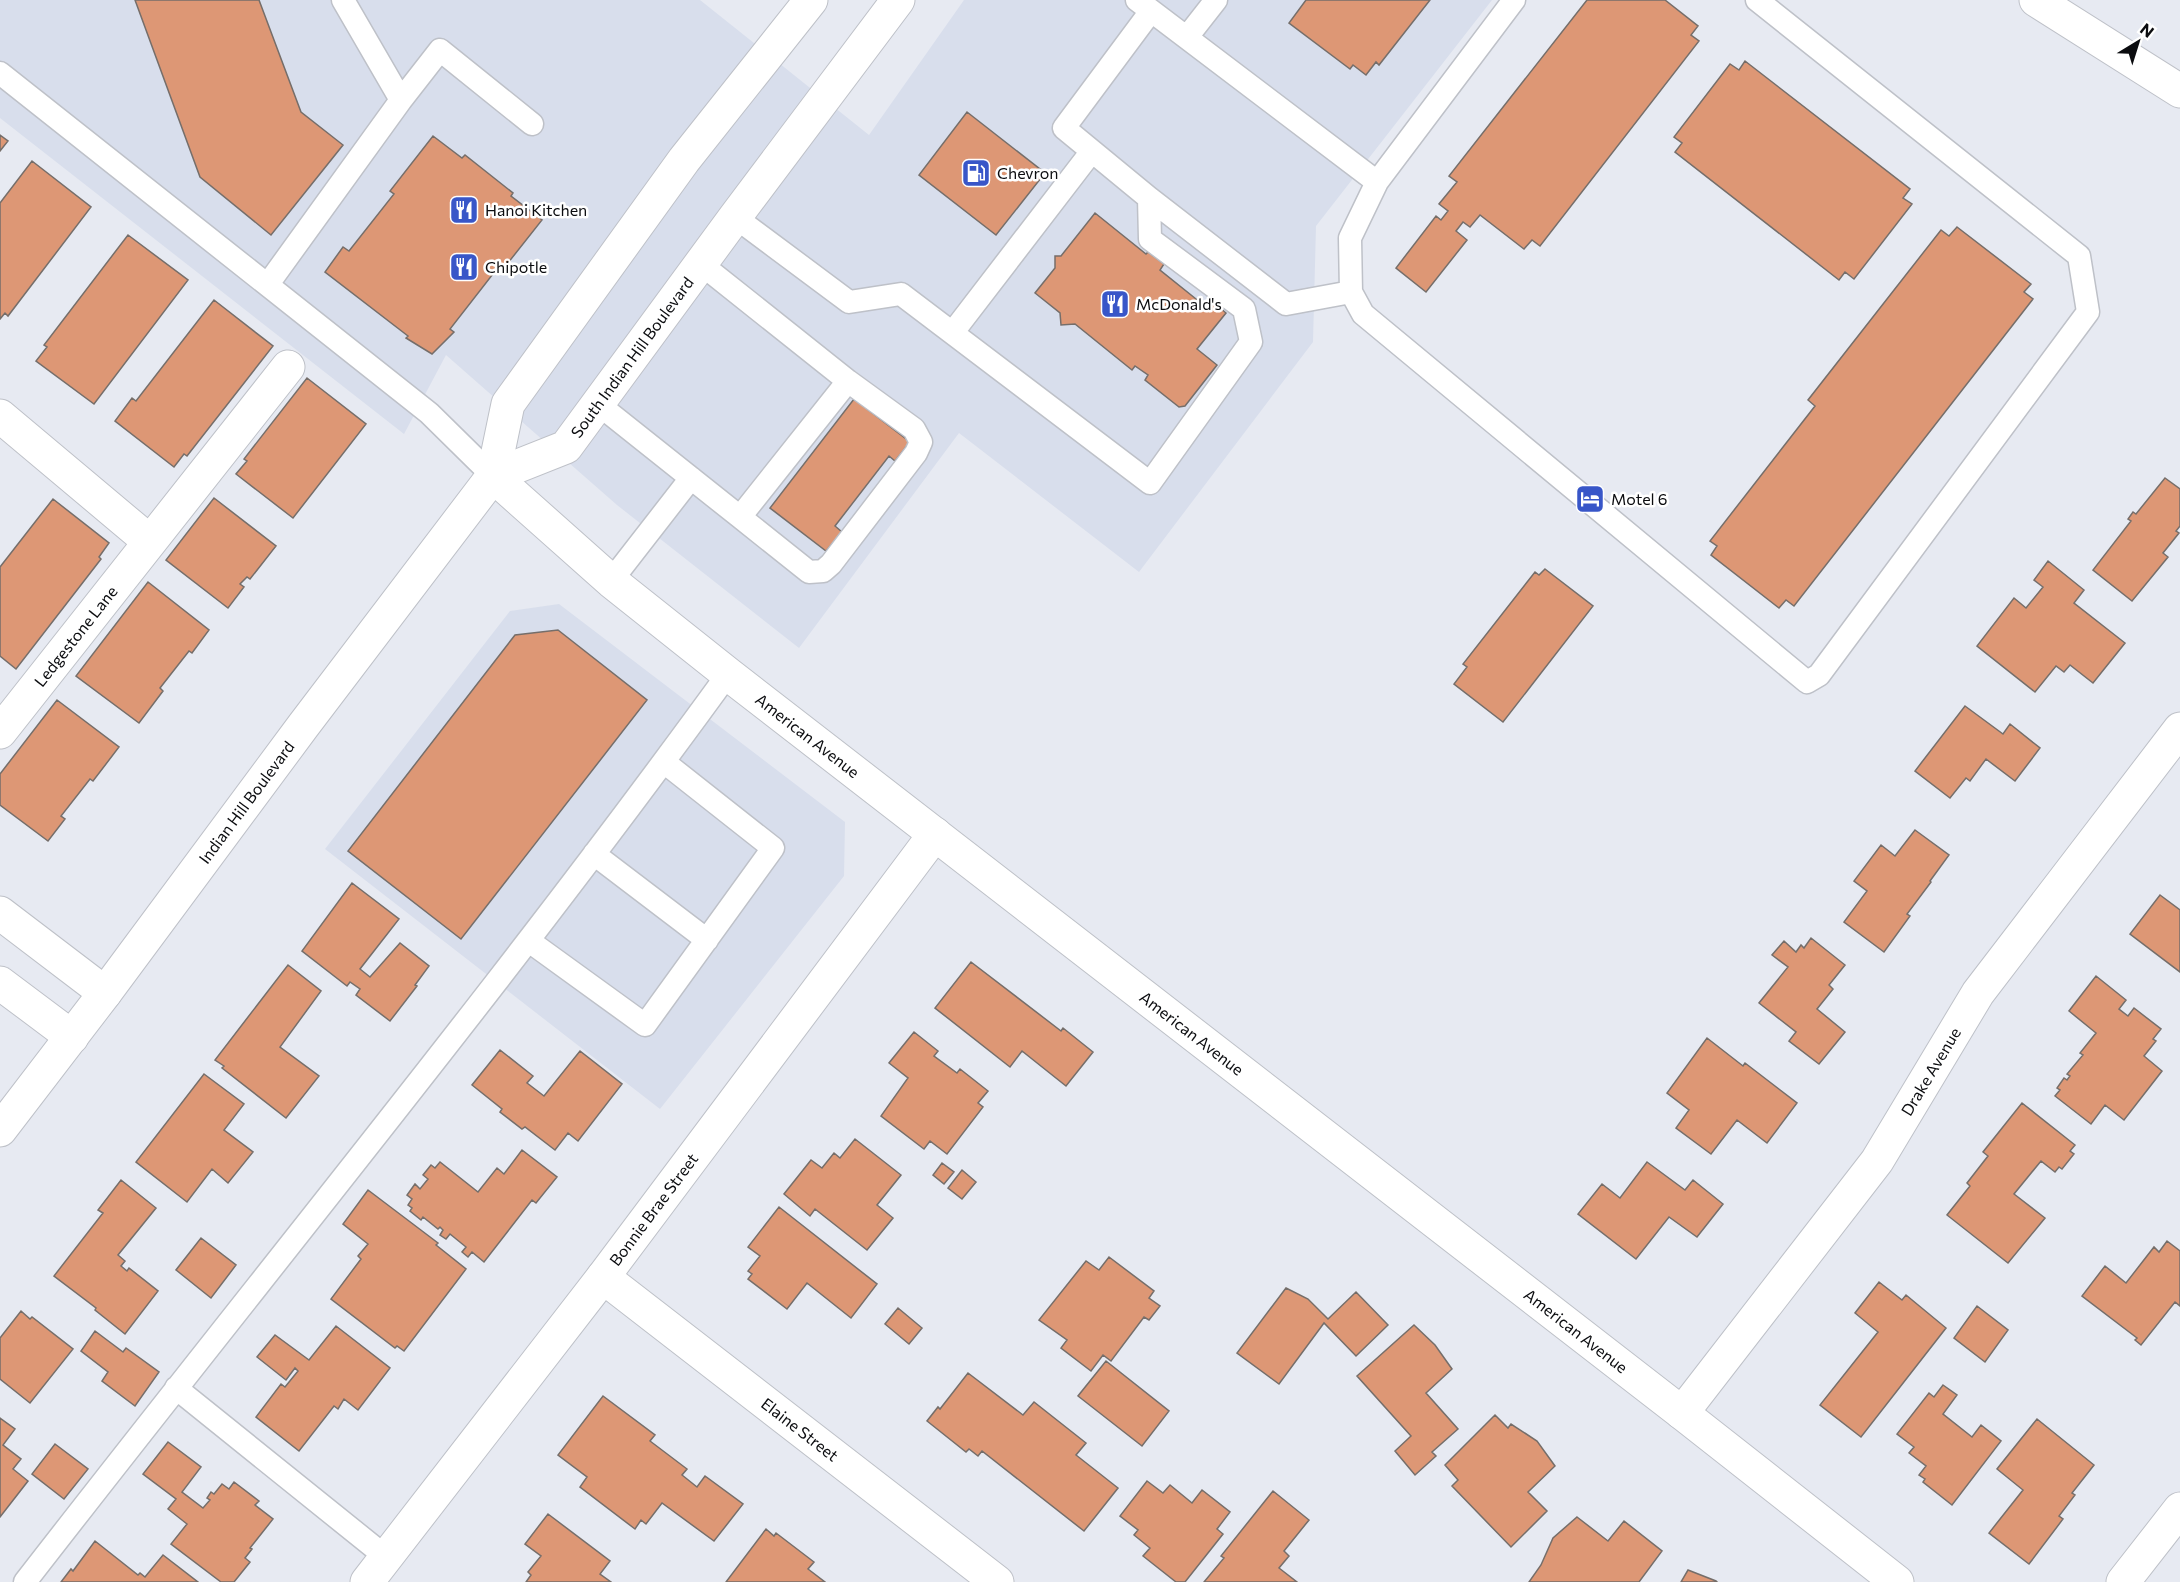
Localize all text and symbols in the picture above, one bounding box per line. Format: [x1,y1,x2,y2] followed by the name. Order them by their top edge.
[2108,12,2168,72] north arrow
[2137,19,2158,41] text: N
[960,157,992,189] fuel station icon: Chevron
[997,163,1058,182] place label: Chevron
[448,194,480,226] restaurant icon: Hanoi Kitchen
[485,200,587,219] place label: Hanoi Kitchen
[448,251,480,283] restaurant icon: Chipotle
[485,257,547,276] place label: Chipotle
[566,273,697,441] street label: South Indian Hill Boulevard
[1099,288,1131,320] restaurant icon: McDonald's
[1136,294,1222,313] place label: McDonald's
[1574,483,1606,515] hotel icon: Motel 6
[1611,489,1667,508] place label: Motel 6
[30,582,121,690] street label: Ledgestone Lane
[752,689,863,781] street label: American Avenue
[194,737,298,867] street label: Indian Hill Boulevard
[1136,987,1248,1079] street label: American Avenue
[1897,1024,1964,1119] street label: Drake Avenue
[605,1149,702,1269] street label: Bonnie Brae Street
[1521,1284,1632,1377] street label: American Avenue
[758,1393,843,1465] street label: Elaine Street

